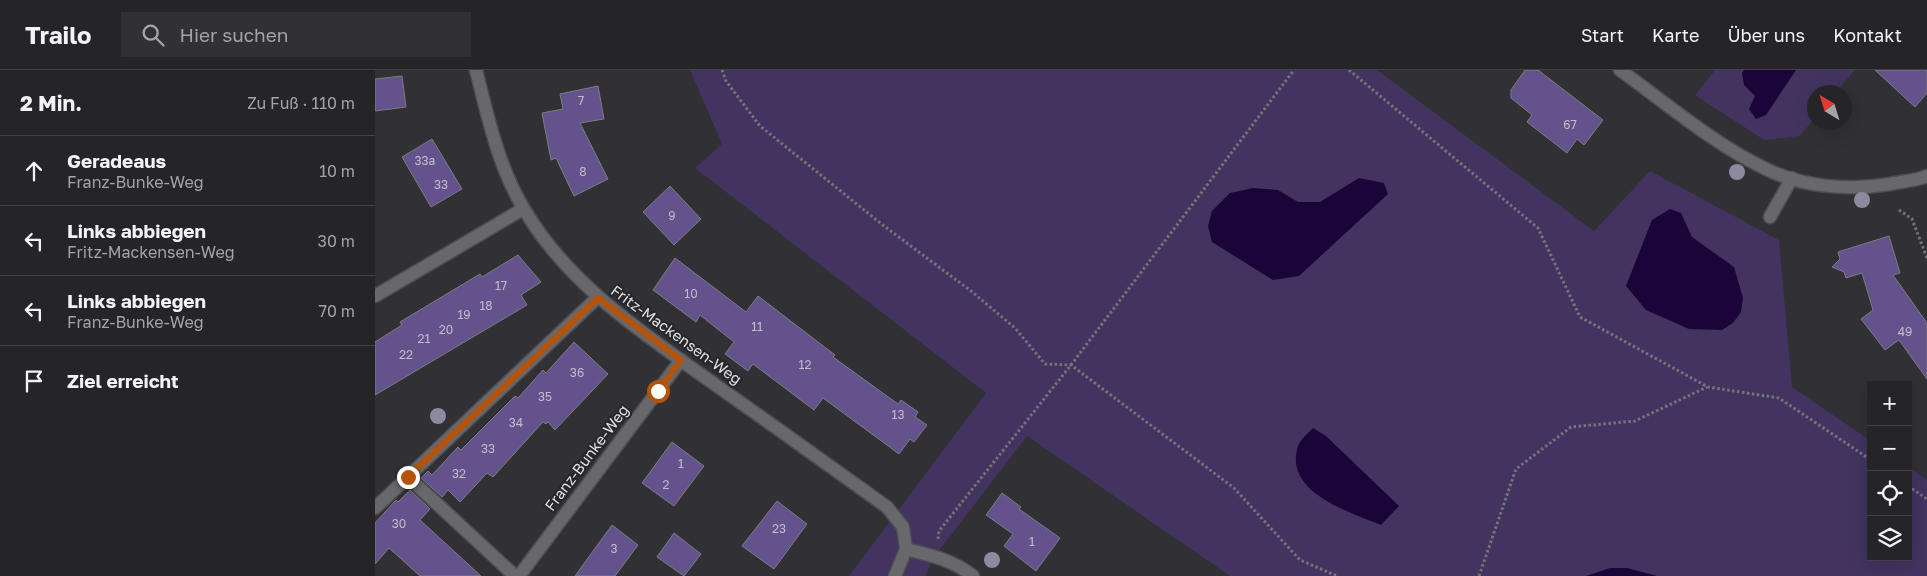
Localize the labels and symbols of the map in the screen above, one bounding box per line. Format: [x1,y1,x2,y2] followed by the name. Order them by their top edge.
[1807,85,1852,130] north arrow
[578,93,584,108] house number: 7
[1563,117,1577,132] house number: 67
[415,153,435,168] house number: 33a
[579,164,587,179] house number: 8
[434,177,448,192] house number: 33
[668,208,676,223] house number: 9
[495,278,507,293] house number: 17
[608,281,745,388] street label: Fritz-Mackensen-Weg
[684,286,698,301] house number: 10
[479,298,493,313] house number: 18
[457,307,471,322] house number: 19
[751,319,763,334] house number: 11
[439,322,453,337] house number: 20
[1898,324,1912,339] house number: 49
[418,331,431,346] house number: 21
[399,347,413,362] house number: 22
[799,357,811,372] house number: 12
[570,365,584,380] house number: 36
[647,380,670,403] route start
[538,389,552,404] house number: 35
[540,401,632,514] street label: Franz-Bunke-Weg
[892,407,904,422] house number: 13
[509,415,523,430] house number: 34
[481,441,495,456] house number: 33
[678,456,684,471] house number: 1
[397,466,420,489] route end
[452,466,466,481] house number: 32
[663,477,670,492] house number: 2
[392,516,406,531] house number: 30
[772,521,786,536] house number: 23
[1029,534,1035,549] house number: 1
[610,541,618,556] house number: 3

